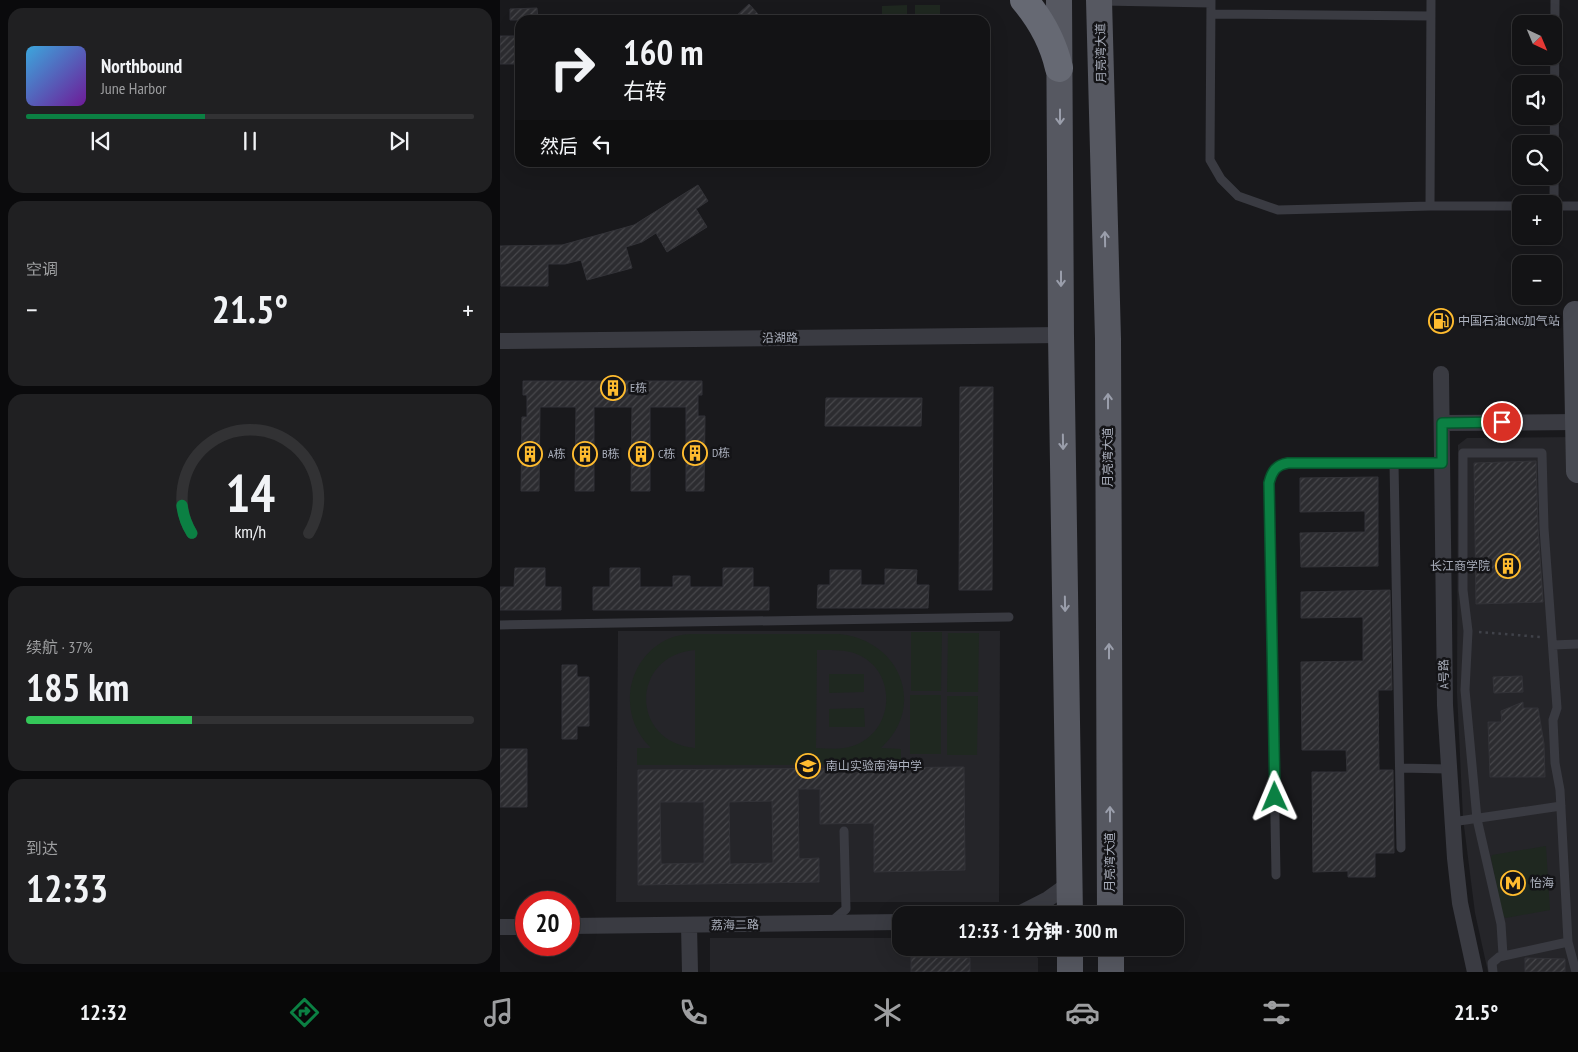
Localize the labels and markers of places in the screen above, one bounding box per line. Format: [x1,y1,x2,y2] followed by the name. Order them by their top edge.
[1428,308,1454,334] fuel station icon: 中国石油CNG加气站
[1458,313,1560,328] place label: 中国石油CNG加气站
[600,375,626,401] building icon: E栋
[630,380,647,395] place label: E栋
[1481,401,1523,443] pin
[682,440,708,466] building icon: D栋
[517,441,543,467] building icon: A栋
[572,441,598,467] building icon: B栋
[628,441,654,467] building icon: C栋
[712,445,730,460] place label: D栋
[548,446,566,461] place label: A栋
[602,446,620,461] place label: B栋
[658,446,676,461] place label: C栋
[1495,553,1521,579] building icon: 长江商学院
[1430,558,1490,573] place label: 长江商学院
[795,753,821,779] school or university icon: 南山实验南海中学
[826,758,922,773] place label: 南山实验南海中学
[1500,870,1526,896] metro station icon: 怡海
[1530,875,1554,890] place label: 怡海

